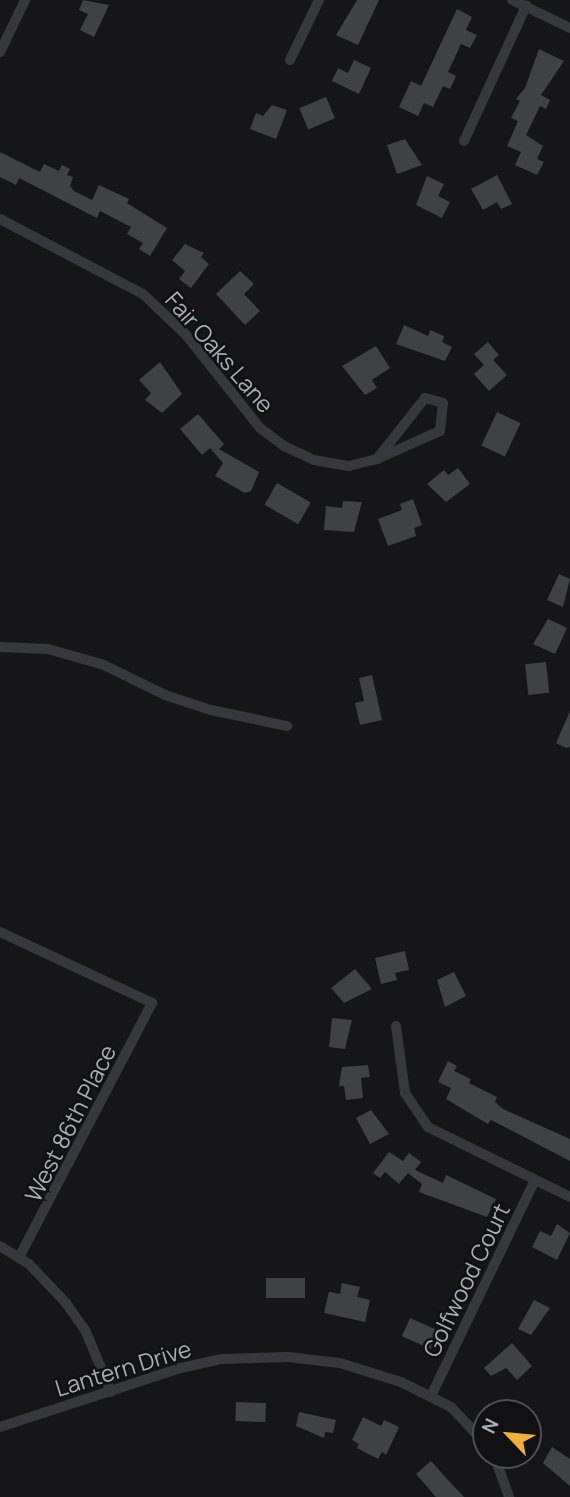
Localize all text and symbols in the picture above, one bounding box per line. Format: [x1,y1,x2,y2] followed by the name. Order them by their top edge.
[160,286,280,418] street label: Fair Oaks Lane
[19,1040,121,1206] street label: West 86th Place
[417,1199,515,1361] street label: Golfwood Court
[52,1334,194,1402] street label: Lantern Drive
[472,1399,542,1469] north arrow
[475,1414,505,1438] text: N

